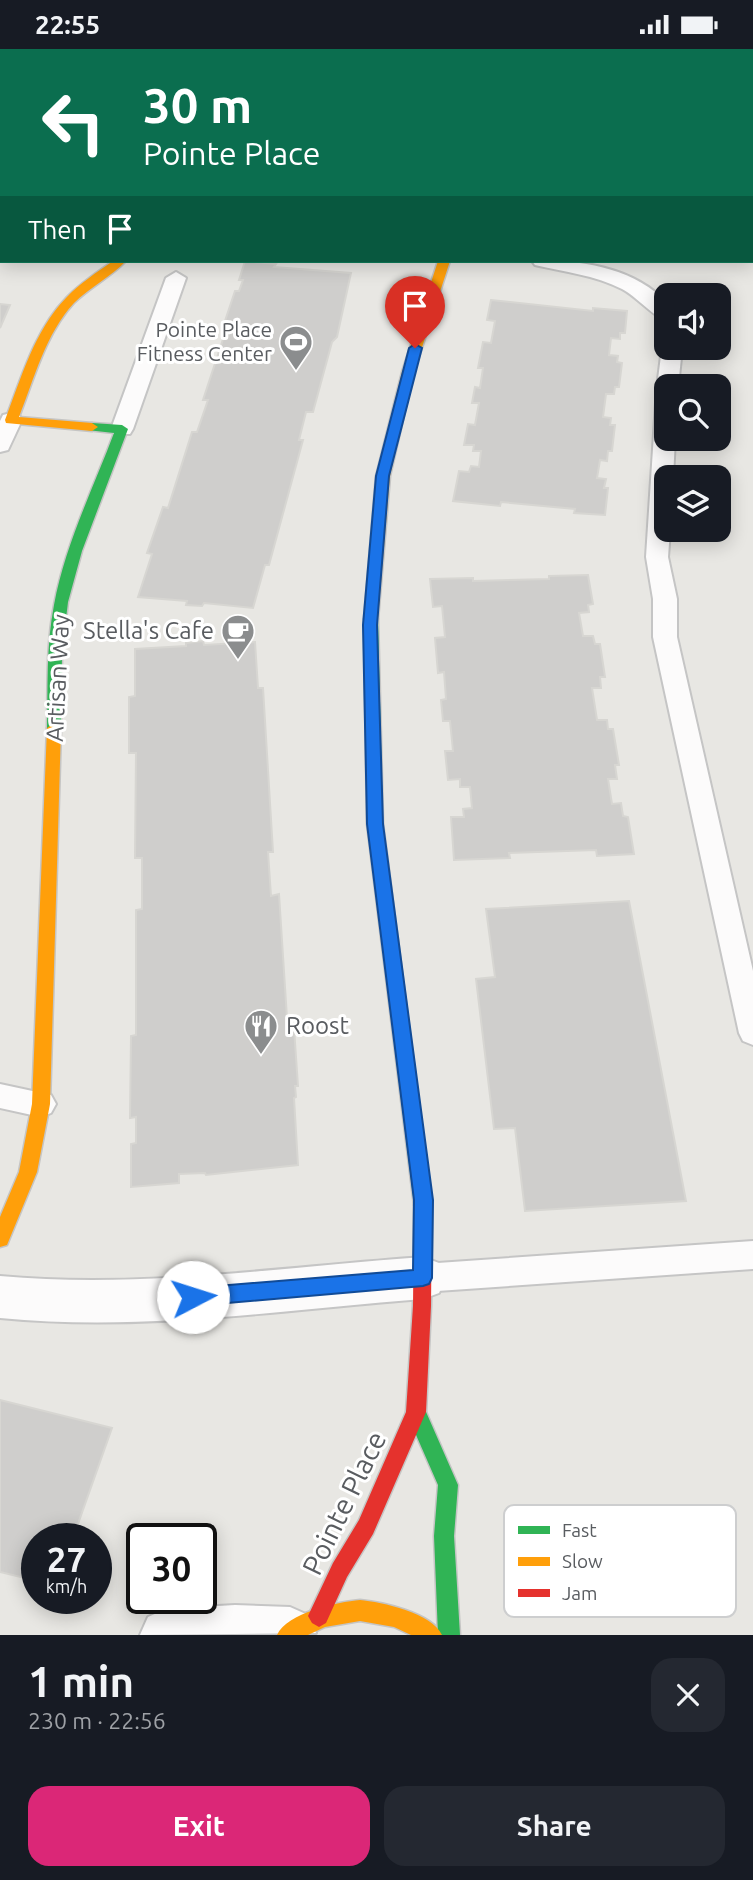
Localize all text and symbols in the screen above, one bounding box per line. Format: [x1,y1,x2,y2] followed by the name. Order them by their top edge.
[35,10,100,39] text: 22:55
[28,77,119,168] icon: left
[143,77,252,132] text: 30 m
[143,135,321,171] text: Pointe Place
[101,210,139,248] icon: arrive
[28,215,87,244] text: Then
[385,276,445,348] pin
[654,283,731,542] map controls
[654,283,731,360] button: sound
[396,287,434,325] icon: arrive
[137,317,272,365] place label: Pointe Place Fitness Center
[277,323,315,372] sports icon: Pointe Place Fitness Center
[654,374,731,451] button: search
[654,465,731,542] button: layers
[219,612,257,661] cafe icon: Stella's Cafe
[41,613,74,742] street label: Artisan Way
[83,617,214,644] place label: Stella's Cafe
[242,1007,280,1056] restaurant icon: Roost
[286,1012,349,1039] place label: Roost
[156,1260,230,1334] position arrow
[296,1426,392,1579] street label: Pointe Place
[504,1505,736,1617] legend
[562,1519,597,1541] text: Fast
[126,1523,217,1614] speed limit sign: 30
[47,1539,86,1579] text: 27
[562,1550,603,1572] text: Slow
[46,1576,87,1596] text: km/h
[562,1582,598,1604] text: Jam
[28,1658,134,1705] text: 1 min
[651,1658,725,1732] button: close
[28,1708,166,1733] text: 230 m · 22:56
[28,1786,370,1866] button: Exit
[384,1786,725,1866] button: Share

